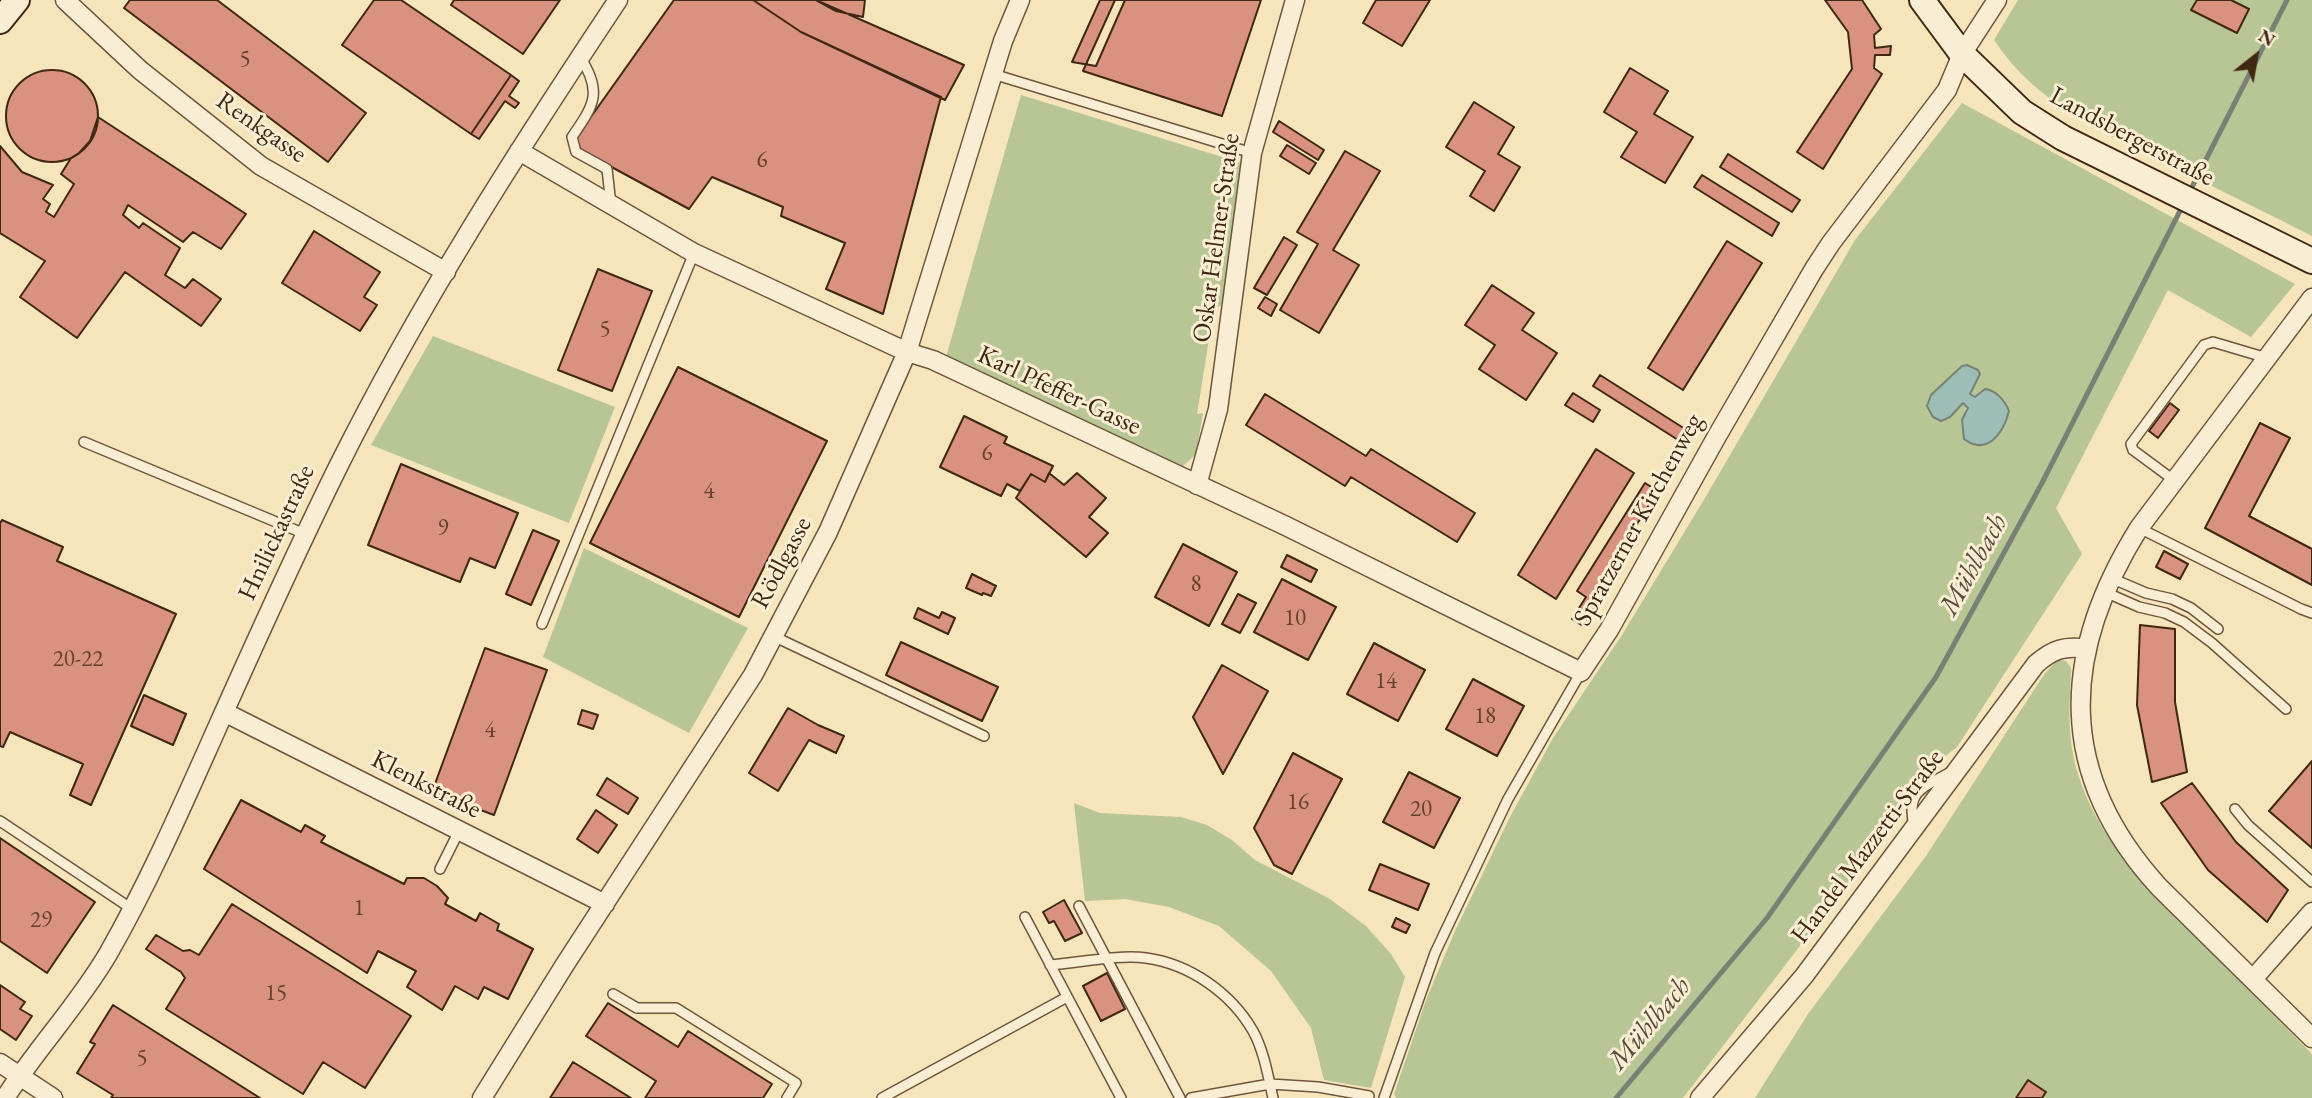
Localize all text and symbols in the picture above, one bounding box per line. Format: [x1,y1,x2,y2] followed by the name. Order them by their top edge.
[2221,21,2291,91] north arrow
[2254,23,2280,52] text: N
[239,46,251,74] house number: 5
[2044,80,2220,194] street label: Landsbergerstraße
[210,86,312,170] street label: Renkgasse
[1187,131,1247,345] street label: Oskar Helmer-Straße
[756,147,768,175] house number: 6
[599,316,611,344] house number: 5
[972,339,1146,443] street label: Karl Pfeffer-Gasse
[1568,408,1710,632] street label: Spratzerner Kirchenweg
[981,440,993,468] house number: 6
[232,460,322,606] street label: Hnilickastraße
[703,478,715,506] house number: 4
[1933,509,2015,621] water label: Mühlbach
[745,512,819,614] street label: Rödlgasse
[437,515,449,543] house number: 9
[1190,571,1202,599] house number: 8
[1284,605,1306,633] house number: 10
[53,646,103,674] house number: 20-22
[1375,668,1397,696] house number: 14
[1474,703,1496,731] house number: 18
[484,717,496,745] house number: 4
[366,744,486,826] street label: Klenkstraße
[1785,744,1951,950] street label: Handel Mazzetti-Straße
[1287,789,1309,817] house number: 16
[1410,796,1432,824] house number: 20
[353,895,365,923] house number: 1
[30,907,52,935] house number: 29
[1602,971,1698,1077] water label: Mühlbach
[265,980,287,1008] house number: 15
[136,1045,148,1073] house number: 5

